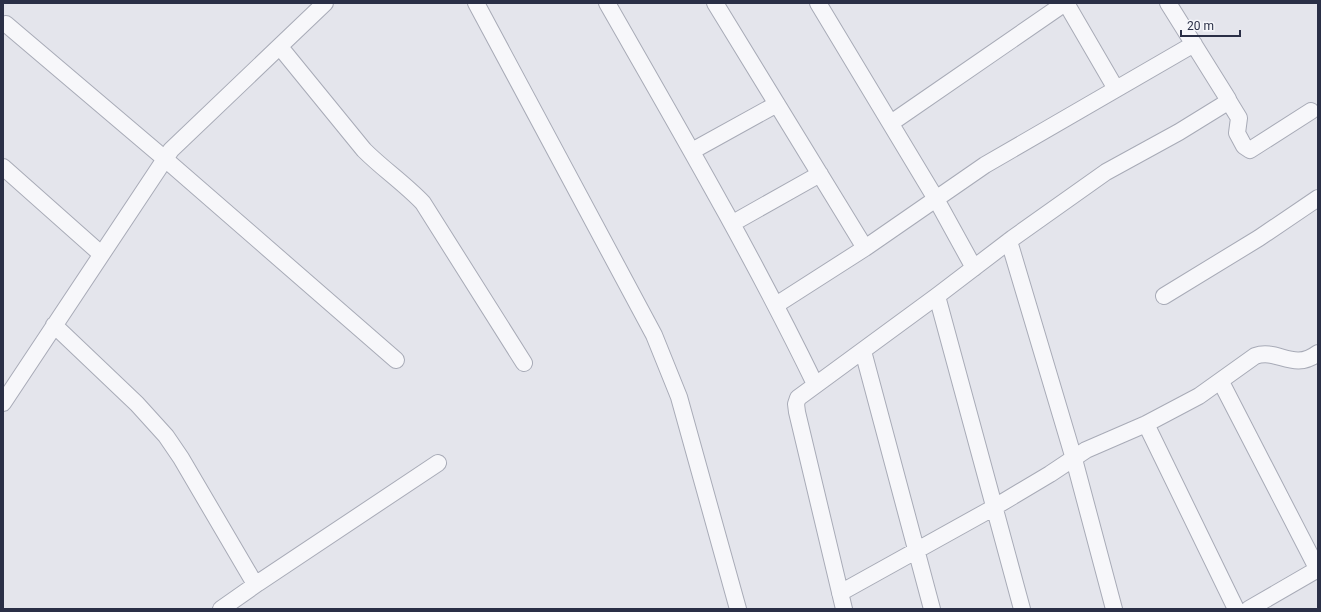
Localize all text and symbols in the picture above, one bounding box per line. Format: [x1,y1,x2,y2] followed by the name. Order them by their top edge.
[1181,12,1240,38] scale bar
[1187,19,1214,33] text: 20 m

